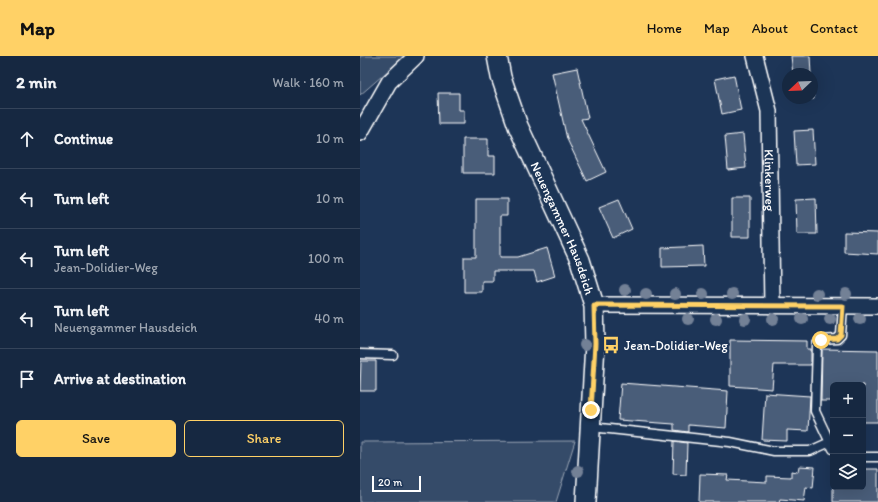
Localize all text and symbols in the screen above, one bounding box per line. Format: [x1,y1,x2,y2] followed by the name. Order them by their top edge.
[20,17,55,40] text: Map
[647,20,682,37] text: Home
[704,20,730,37] text: Map
[752,20,788,37] text: About
[810,20,858,37] text: Contact
[782,68,818,104] north arrow
[16,72,56,92] text: 2 min
[273,75,344,90] text: Walk · 160 m
[16,128,38,150] icon: ahead
[54,130,113,148] text: Continue
[316,131,344,146] text: 10 m
[762,149,778,212] street label: Klinkerweg
[528,159,597,297] street label: Neuengammer Hausdeich
[16,188,38,210] icon: left
[54,190,109,208] text: Turn left
[316,191,344,206] text: 10 m
[54,242,109,260] text: Turn left
[16,248,38,270] icon: left
[308,251,344,266] text: 100 m
[54,260,158,275] text: Jean-Dolidier-Weg
[54,302,109,320] text: Turn left
[16,308,38,330] icon: left
[314,311,344,326] text: 40 m
[54,320,197,335] text: Neuengammer Hausdeich
[812,331,830,349] route start
[601,335,621,355] bus stop icon: Jean-Dolidier-Weg
[624,338,728,353] place label: Jean-Dolidier-Weg
[16,368,38,390] icon: arrive
[54,370,186,388] text: Arrive at destination
[830,382,866,490] map controls
[830,382,866,418] button: +
[582,401,600,419] route end
[830,418,866,454] button: −
[16,420,176,457] button: Save
[184,420,344,457] button: Share
[830,454,866,490] button: layers
[372,474,421,493] scale bar
[378,476,402,489] text: 20 m

